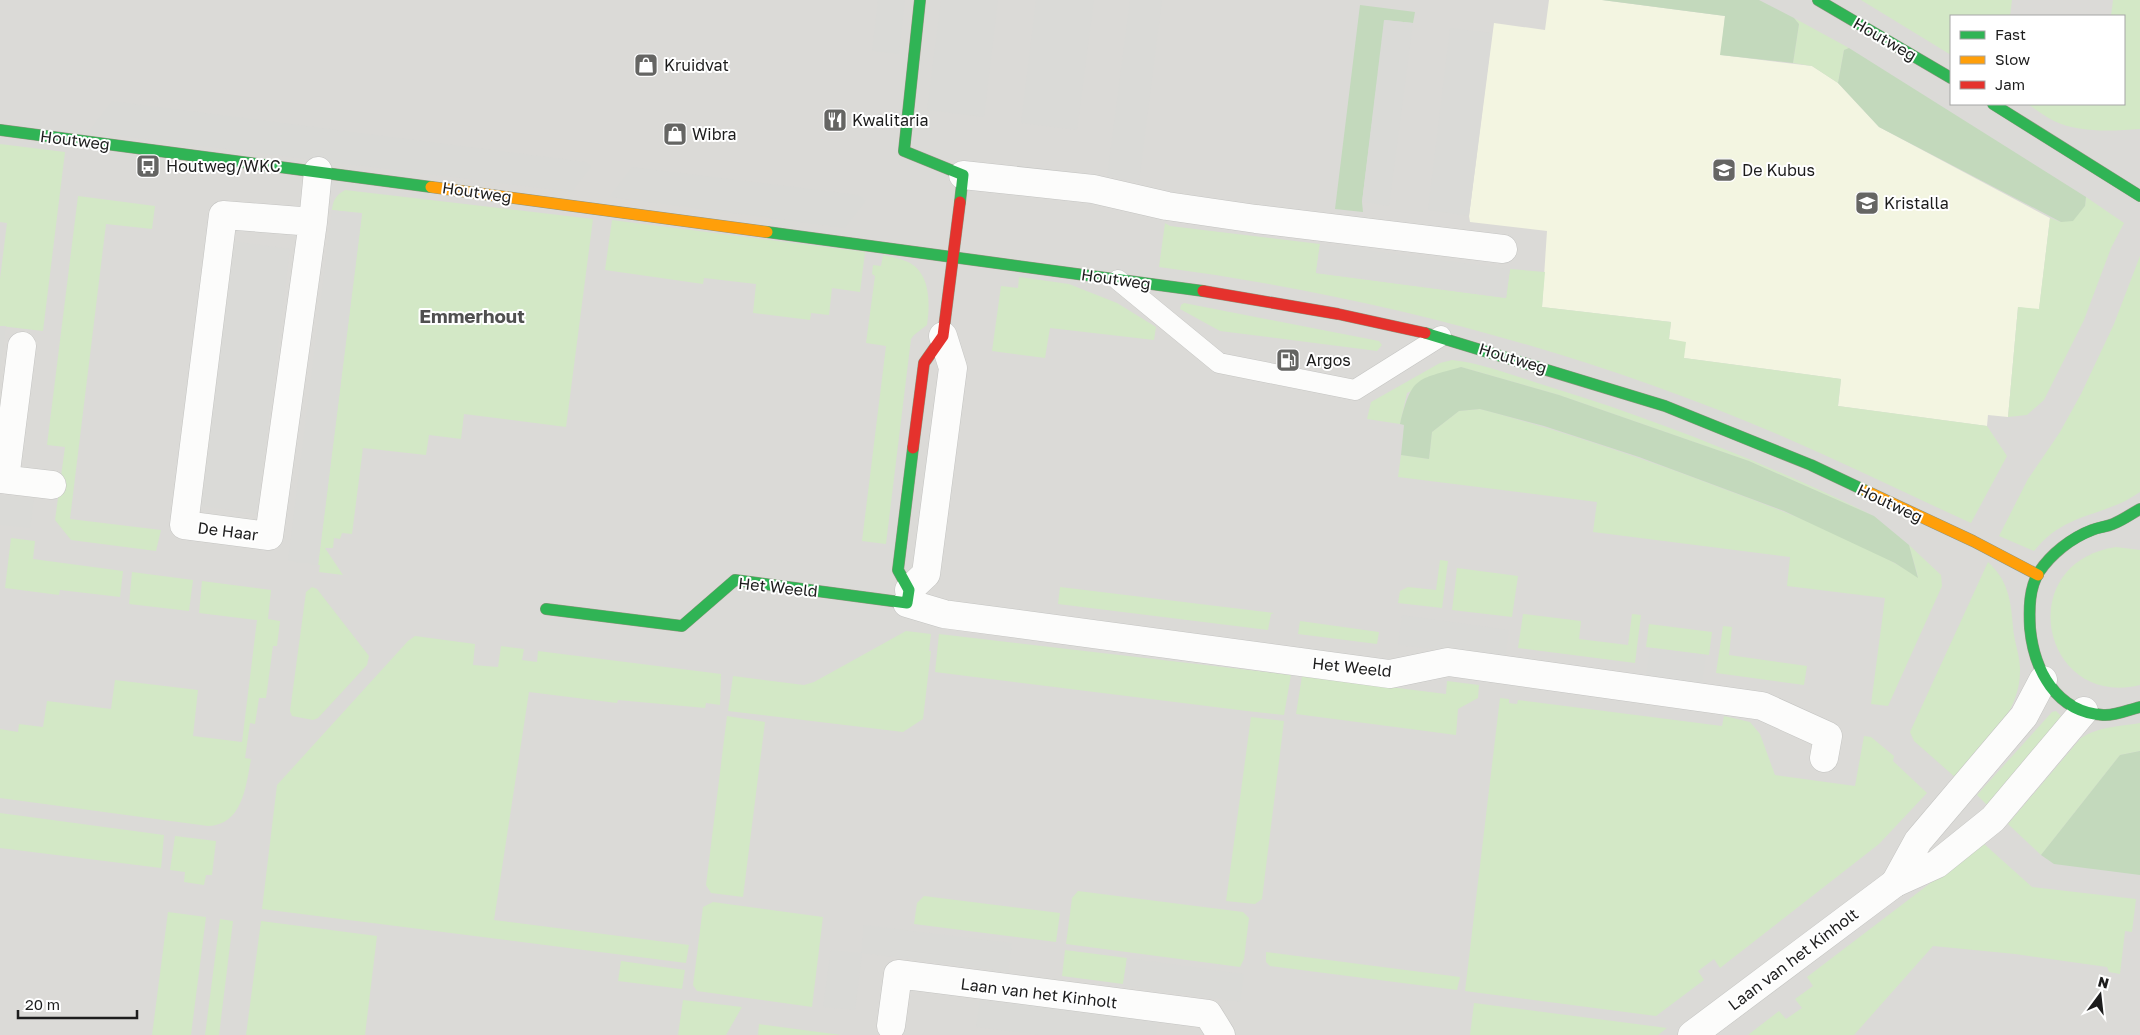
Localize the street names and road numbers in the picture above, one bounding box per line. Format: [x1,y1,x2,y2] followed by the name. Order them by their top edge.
[1850,13,1920,65] street label: Houtweg
[39,126,111,154] street label: Houtweg
[441,177,513,207] street label: Houtweg
[1080,264,1152,294] street label: Houtweg
[1477,338,1549,378] street label: Houtweg
[1854,479,1926,527] street label: Houtweg
[197,517,259,545] street label: De Haar
[737,573,819,601] street label: Het Weeld
[1311,653,1393,681] street label: Het Weeld
[1724,904,1862,1014] street label: Laan van het Kinholt
[959,973,1119,1013] street label: Laan van het Kinholt

